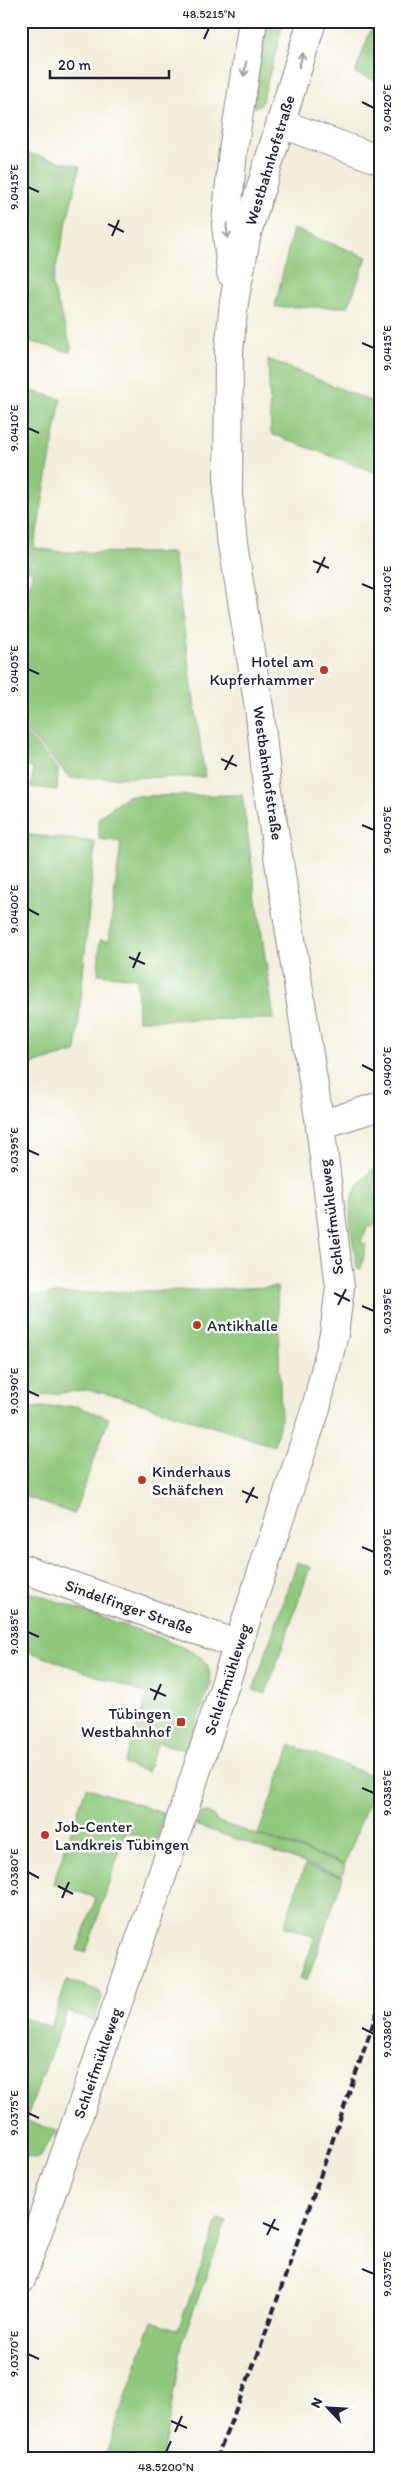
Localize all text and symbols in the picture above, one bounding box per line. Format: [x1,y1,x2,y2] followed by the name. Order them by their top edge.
[183,7,235,21] text: 48.5215°N
[50,48,169,80] scale bar
[296,53,306,69] one-way arrow
[58,56,92,74] text: 20 m
[240,61,250,77] one-way arrow
[380,84,394,132] text: 9.0420°E
[240,93,298,227] street label: Westbahnhofstraße
[7,164,21,210] text: 9.0415°E
[222,222,232,238] one-way arrow
[380,325,394,371] text: 9.0415°E
[7,404,21,451] text: 9.0410°E
[380,565,394,612] text: 9.0410°E
[7,645,21,693] text: 9.0405°E
[209,652,315,689] place label: Hotel am Kupferhammer
[318,664,330,676] marker: Hotel am Kupferhammer
[249,705,287,841] street label: Westbahnhofstraße
[380,806,394,854] text: 9.0405°E
[7,884,21,933] text: 9.0400°E
[380,1046,394,1095] text: 9.0400°E
[7,1127,21,1173] text: 9.0395°E
[314,1157,348,1276] street label: Schleifmühleweg
[380,1288,394,1334] text: 9.0395°E
[207,1316,278,1335] place label: Antikhalle
[191,1319,203,1331] marker: Antikhalle
[7,1367,21,1415] text: 9.0390°E
[152,1462,231,1499] place label: Kinderhaus Schäfchen
[136,1474,148,1486] marker: Kinderhaus Schäfchen
[380,1528,394,1576] text: 9.0390°E
[63,1575,196,1638] street label: Sindelfinger Straße
[7,1609,21,1655] text: 9.0385°E
[199,1620,254,1737] street label: Schleifmühleweg
[81,1704,172,1741] place label: Tübingen Westbahnhof
[175,1716,187,1728] marker: Tübingen Westbahnhof
[380,1770,394,1816] text: 9.0385°E
[55,1817,189,1854] place label: Job-Center Landkreis Tübingen
[39,1829,51,1841] marker: Job-Center Landkreis Tübingen
[7,1848,21,1896] text: 9.0380°E
[69,2004,125,2121] street label: Schleifmühleweg
[380,2010,394,2058] text: 9.0380°E
[7,2090,21,2136] text: 9.0375°E
[380,2251,394,2297] text: 9.0375°E
[7,2330,21,2377] text: 9.0370°E
[304,2382,354,2432] north arrow
[307,2395,326,2411] text: N
[138,2460,194,2474] text: 48.5200°N

